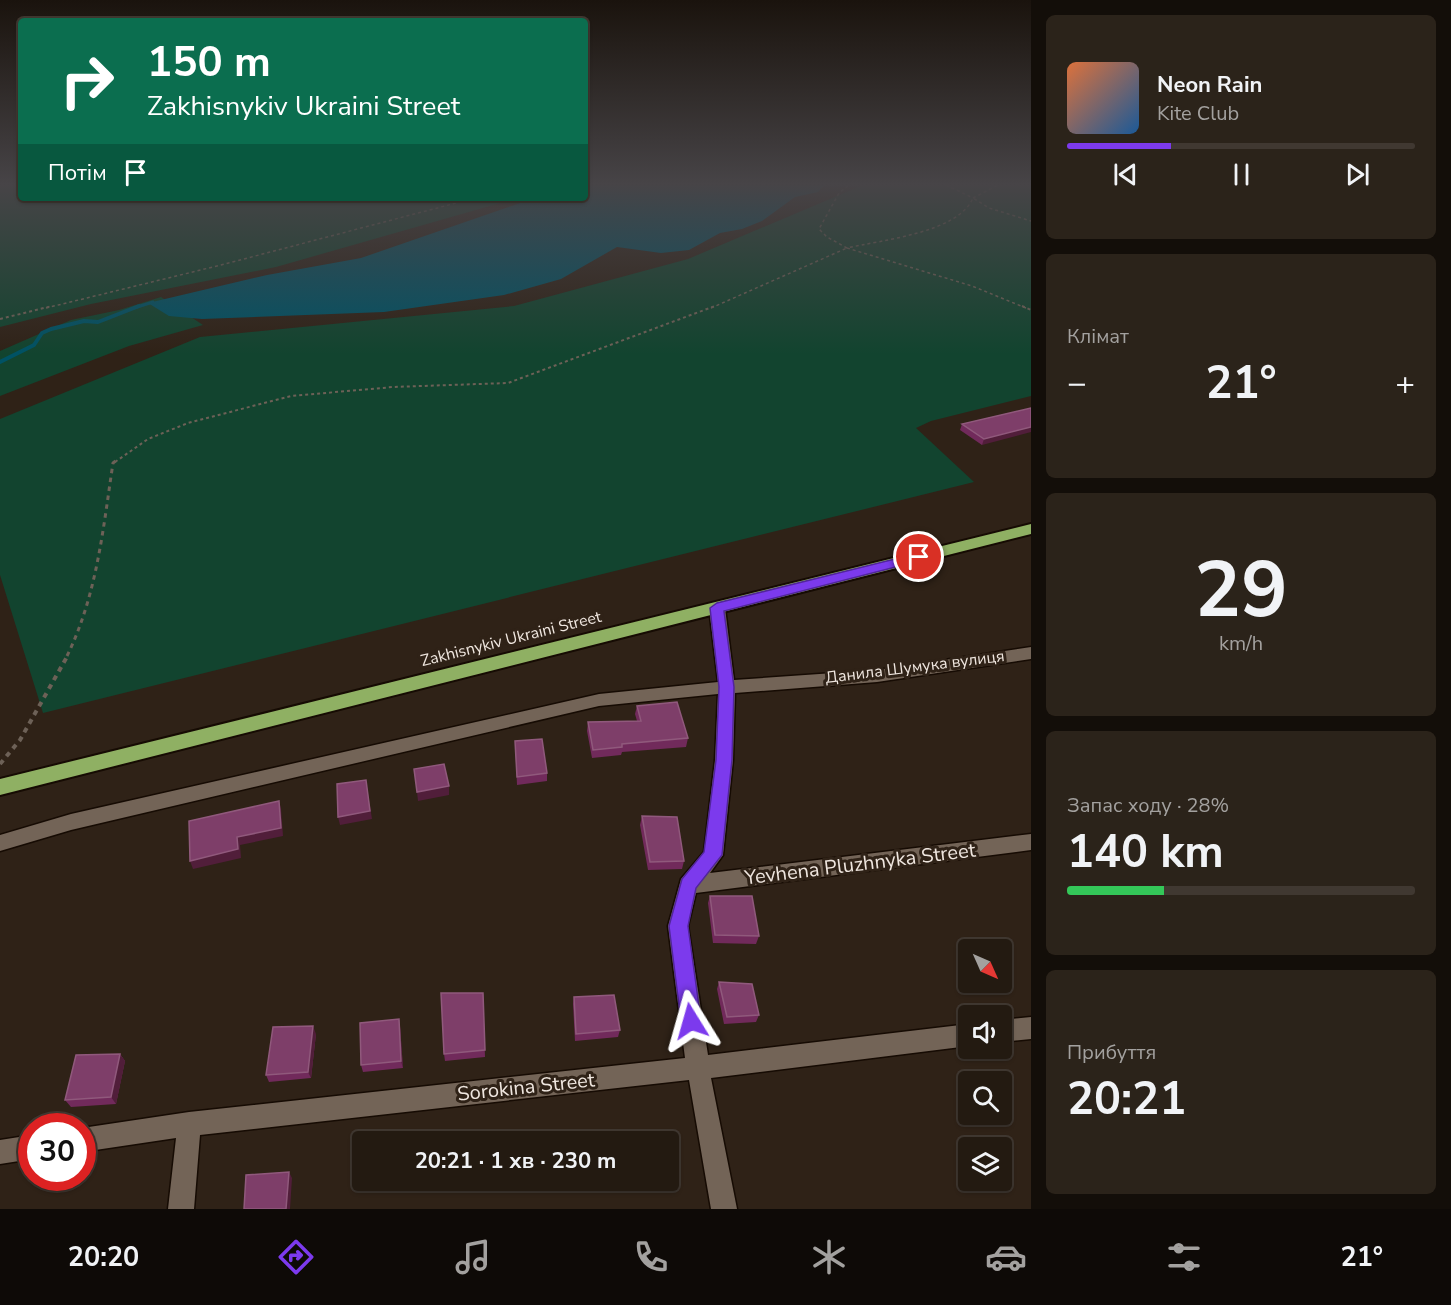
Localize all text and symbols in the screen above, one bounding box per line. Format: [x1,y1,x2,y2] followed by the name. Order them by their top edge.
[147,34,271,91] text: 150 m
[48,42,126,120] icon: right
[1157,70,1262,100] text: Neon Rain
[147,88,460,125] text: Zakhisnykiv Ukraini Street
[1157,100,1239,127] text: Kite Club
[119,156,152,189] icon: arrive
[48,158,107,188] text: Потім
[1109,158,1142,191] icon: previous
[1225,158,1258,191] icon: pause
[1341,158,1374,191] icon: next
[1067,323,1129,350] text: Клімат
[1205,353,1277,414] text: 21°
[1067,361,1087,406] text: −
[1395,361,1415,406] text: +
[893,531,944,582] pin
[1194,537,1288,644] text: 29
[902,540,935,573] icon: arrive
[418,606,604,672] street label: Zakhisnykiv Ukraini Street
[1219,630,1263,657] text: km/h
[824,645,1006,689] street label: Данила Шумука вулиця
[1067,792,1229,819] text: Запас ходу · 28%
[1067,822,1224,883] text: 140 km
[742,836,978,892] street label: Yevhena Pluzhnyka Street
[958,939,1012,993] north arrow
[958,939,1012,1191] map controls
[659,989,723,1053] position arrow
[958,1005,1012,1059] button: sound
[1067,1039,1156,1066] text: Прибуття
[456,1066,597,1108] street label: Sorokina Street
[1067,1069,1186,1130] text: 20:21
[958,1071,1012,1125] button: search
[18,1113,96,1191] speed limit sign: 30
[958,1137,1012,1191] button: layers
[415,1146,616,1176] text: 20:21 · 1 хв · 230 m
[275,1236,317,1278] icon: directions
[452,1236,494,1278] icon: music
[630,1236,672,1278] icon: phone
[808,1236,850,1278] icon: climate
[985,1236,1027,1278] icon: car
[1163,1236,1205,1278] icon: filters
[68,1239,139,1276] text: 20:20
[1340,1239,1383,1276] text: 21°

